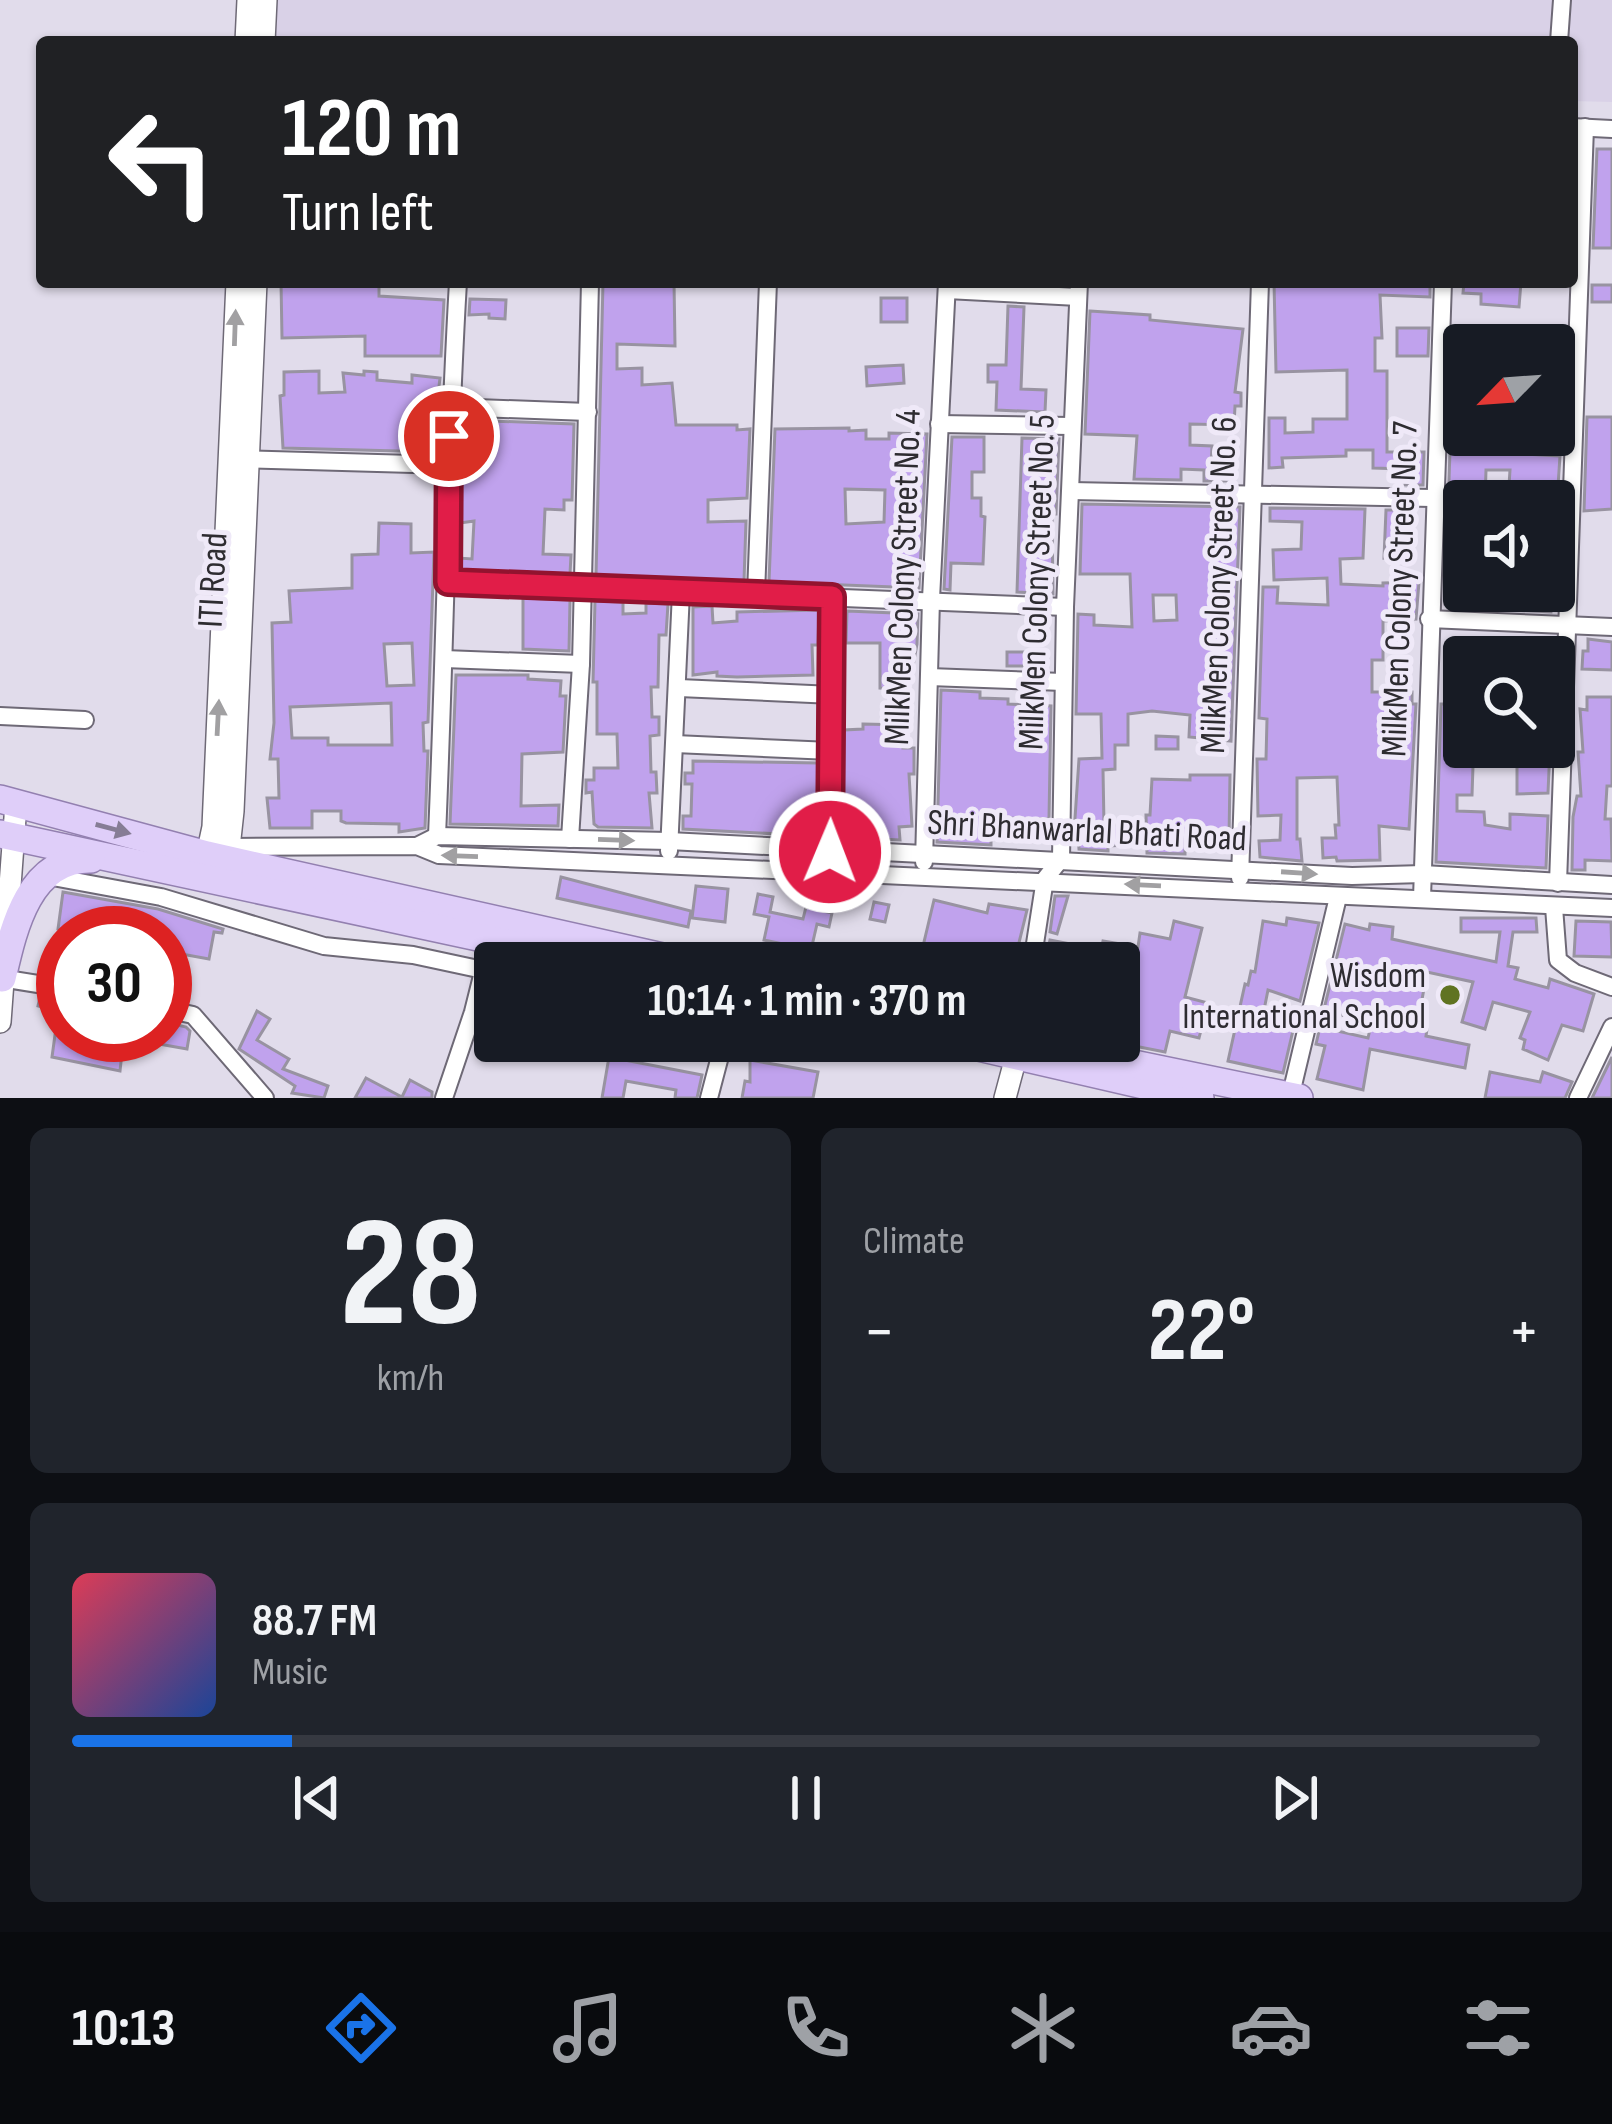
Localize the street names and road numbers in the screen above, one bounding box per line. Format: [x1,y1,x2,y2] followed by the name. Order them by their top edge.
[876,408,931,746] street label: MilkMen Colony Street No. 4
[1010,414,1065,751] street label: MilkMen Colony Street No. 5
[1192,416,1247,754] street label: MilkMen Colony Street No. 6
[1373,420,1428,758] street label: MilkMen Colony Street No. 7
[190,532,237,629] street label: ITI Road
[926,802,1248,861] street label: Shri Bhanwarlal Bhati Road

